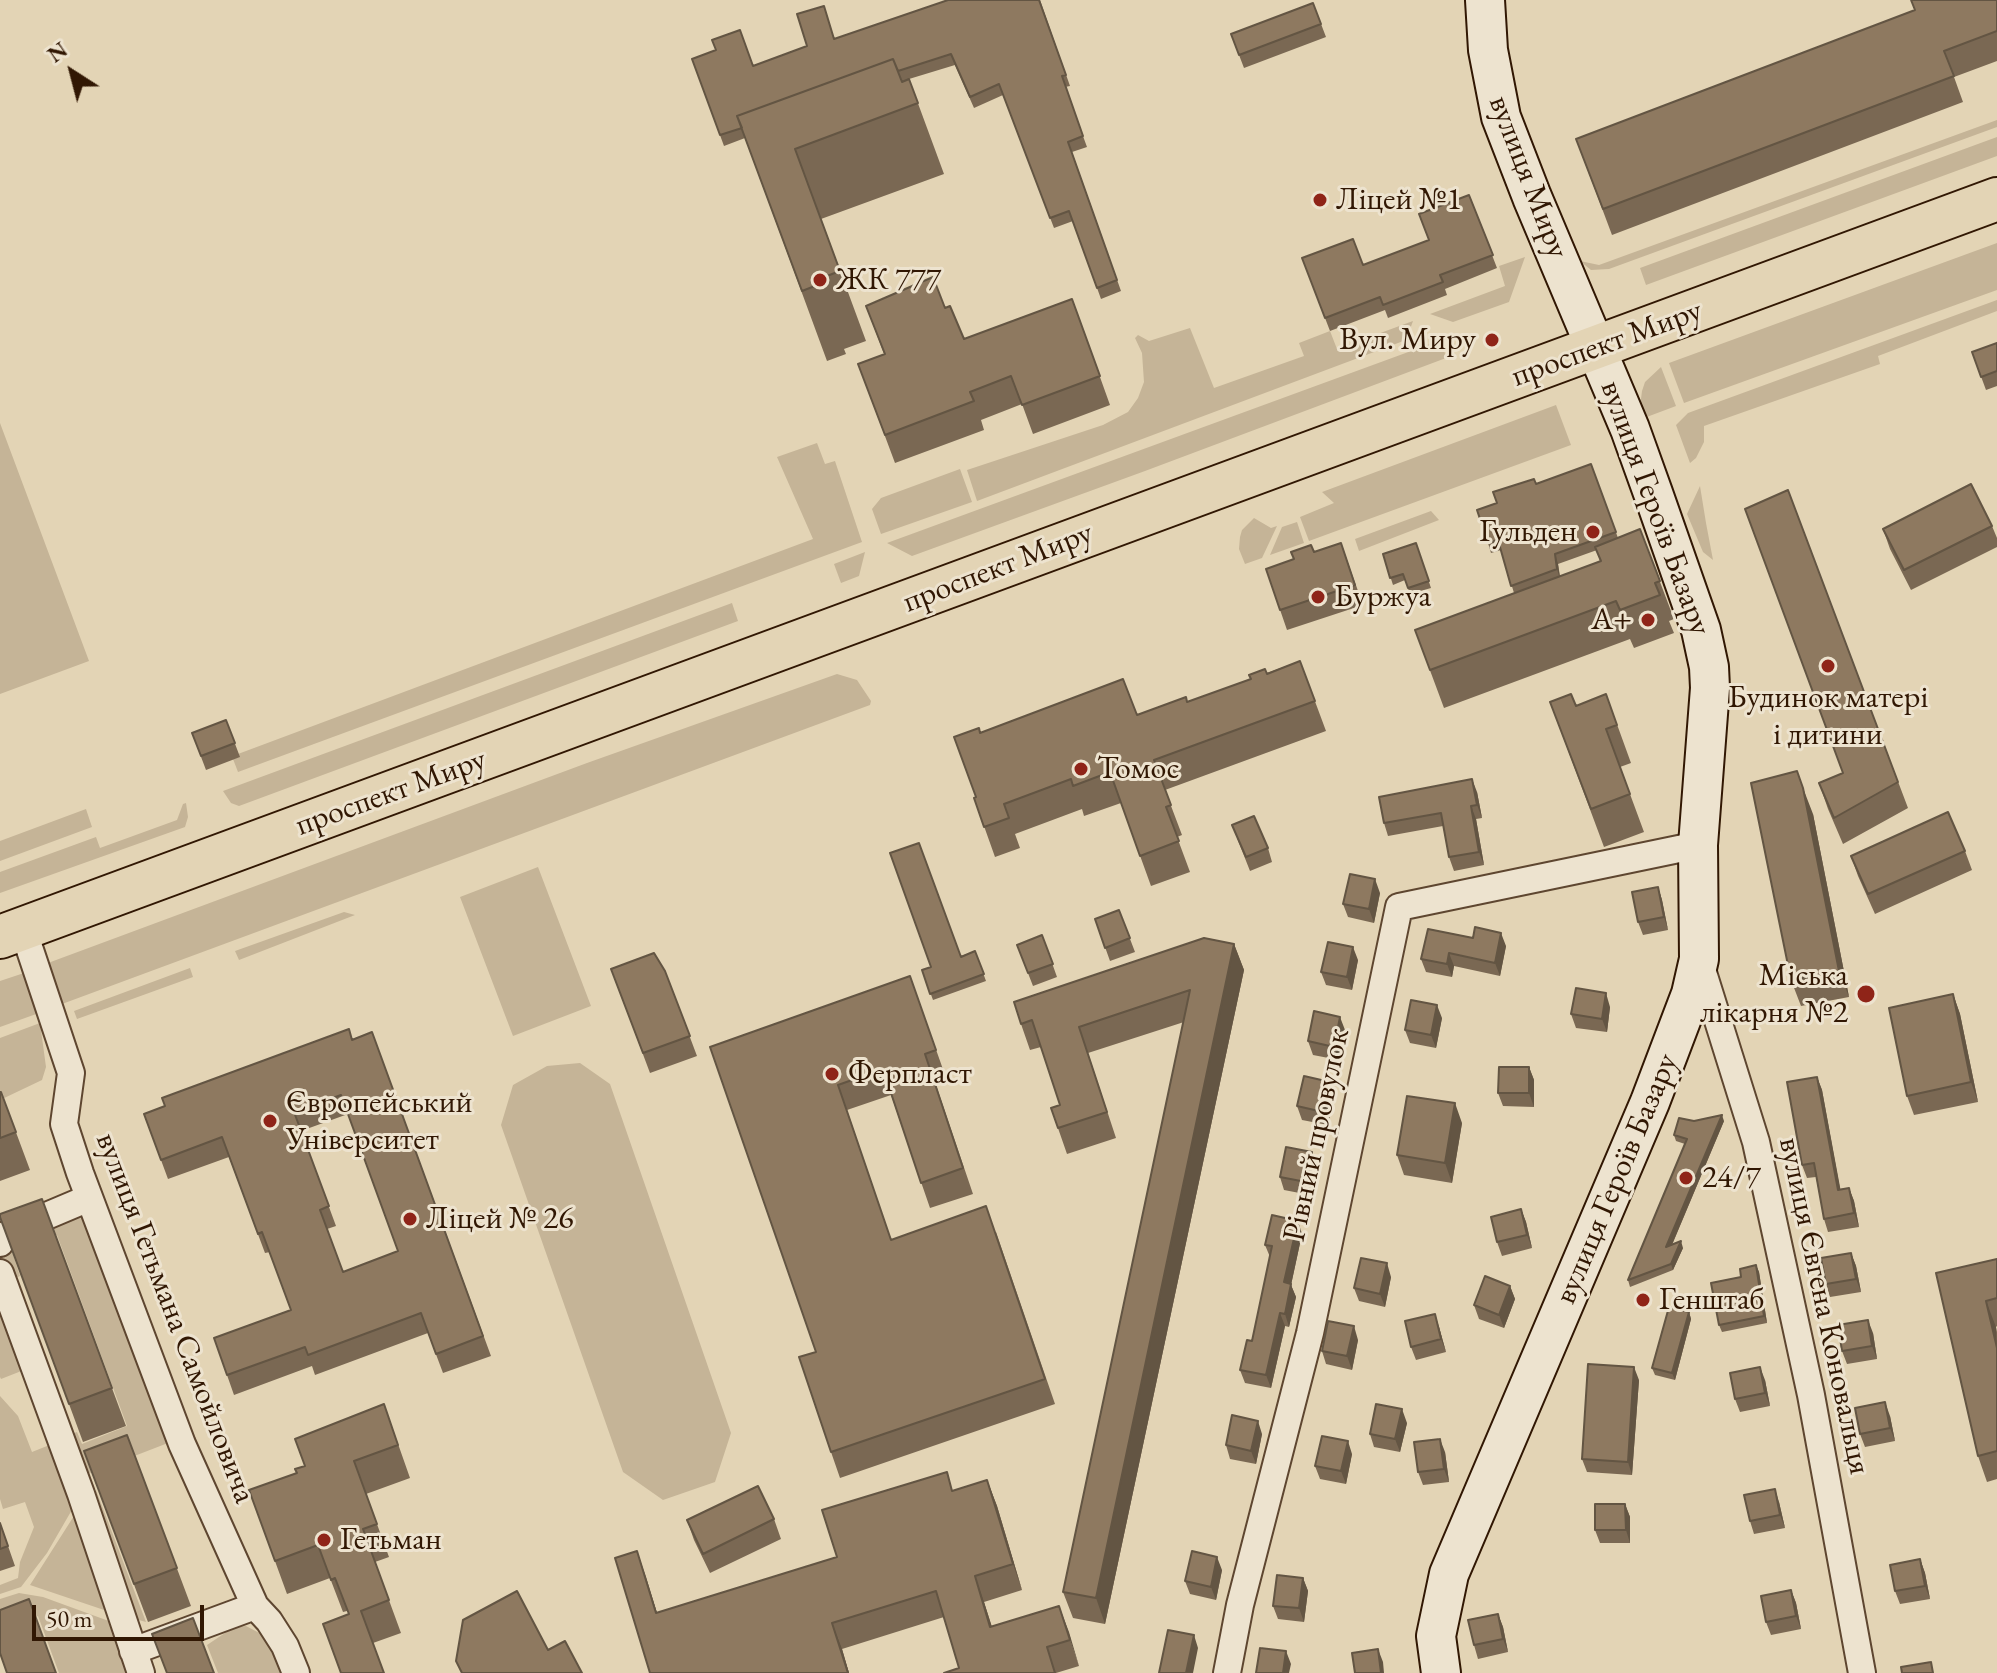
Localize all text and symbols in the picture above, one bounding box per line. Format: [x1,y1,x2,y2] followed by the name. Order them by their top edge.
[32,32,112,112] north arrow
[42,35,73,69] text: N
[1479,90,1577,264] street label: вулиця Миру
[1336,181,1462,219] place label: Ліцей №1
[1311,191,1329,209] marker: Ліцей №1
[836,261,941,299] place label: ЖК 777
[811,271,829,289] marker: ЖК 777
[1506,292,1708,396] street label: проспект Миру
[1339,321,1476,359] place label: Вул. Миру
[1483,331,1501,349] marker: Вул. Миру
[1591,375,1719,641] street label: вулиця Героїв Базару
[1479,513,1577,551] place label: Гульден
[898,514,1098,622] street label: проспект Миру
[1584,523,1602,541] marker: Гульден
[1334,578,1431,616] place label: Буржуа
[1309,588,1327,606] marker: Буржуа
[1591,601,1632,639] place label: A+
[1639,611,1657,629] marker: A+
[1819,657,1837,675] marker: Будинок матері і дитини
[1728,679,1928,754] place label: Будинок матері і дитини
[290,741,492,845] street label: проспект Миру
[1097,750,1179,788] place label: Томос
[1072,760,1090,778] marker: Томос
[1700,957,1848,1032] place label: Міська лікарня №2
[1855,983,1877,1005] marker: Міська лікарня №2
[1276,1025,1358,1245] street label: Рівний провулок
[1547,1048,1687,1310] street label: вулиця Героїв Базару
[848,1055,972,1093] place label: Ферпласт
[823,1065,841,1083] marker: Ферпласт
[286,1084,472,1159] place label: Європейський Університет
[261,1112,279,1130] marker: Європейський Університет
[87,1127,263,1509] street label: вулиця Гетьмана Самойловича
[1769,1134,1879,1478] street label: вулиця Євгена Коновальця
[1702,1159,1761,1197] place label: 24/7
[1677,1169,1695,1187] marker: 24/7
[426,1200,574,1238] place label: Ліцей № 26
[401,1210,419,1228] marker: Ліцей № 26
[1659,1281,1765,1319] place label: Генштаб
[1634,1291,1652,1309] marker: Генштаб
[340,1521,442,1559] place label: Гетьман
[315,1531,333,1549] marker: Гетьман
[36,1589,208,1639] scale bar
[46,1603,93,1634] text: 50 m

